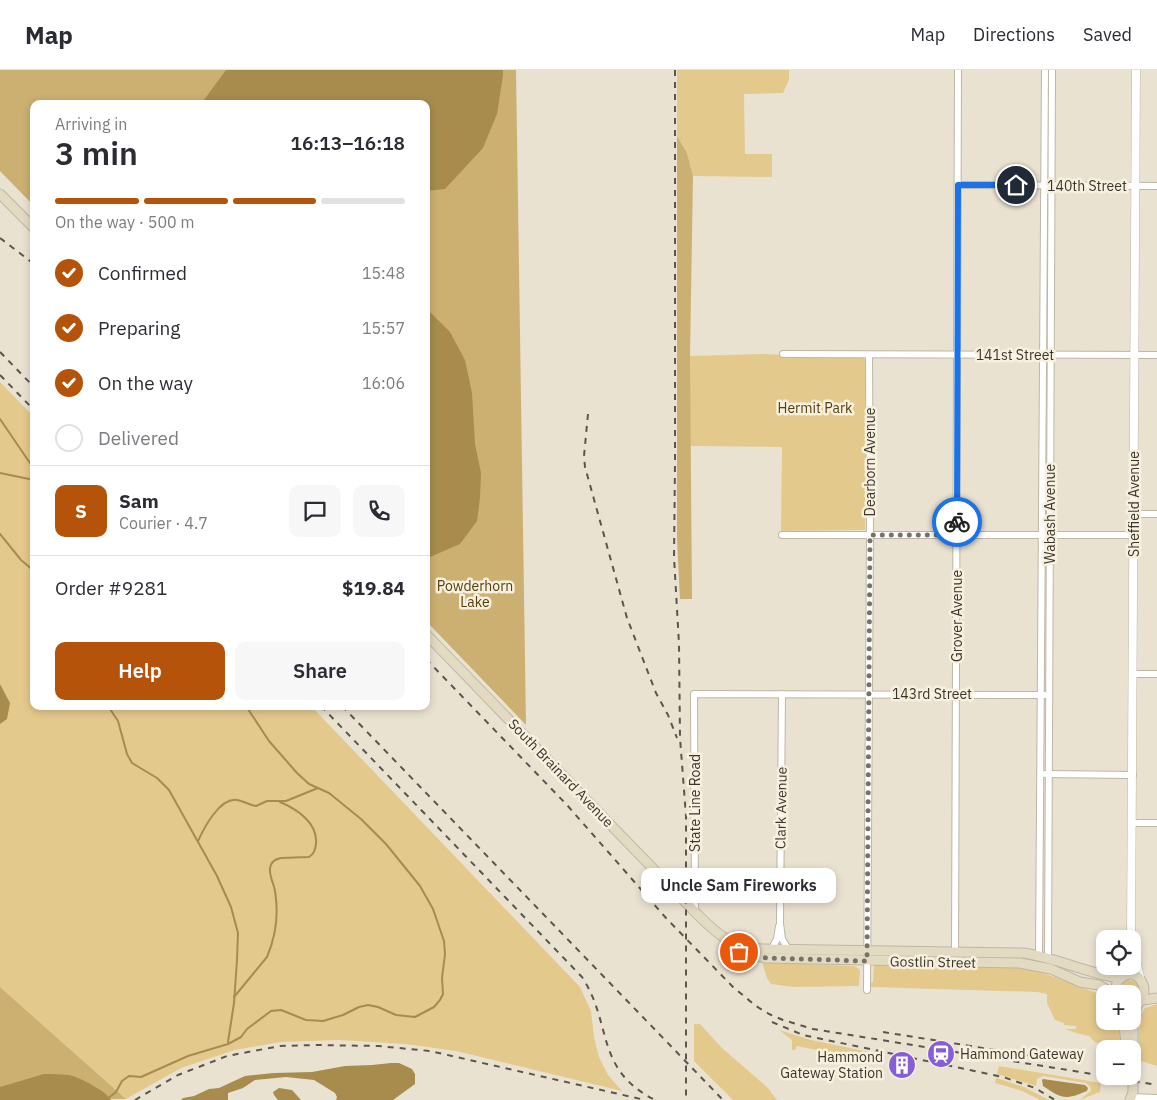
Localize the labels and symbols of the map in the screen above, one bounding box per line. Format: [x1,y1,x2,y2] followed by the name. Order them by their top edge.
[995,164,1037,206] pin
[1047,177,1127,195] street label: 140th Street
[976,346,1054,364] street label: 141st Street
[778,399,853,417] park label: Hermit Park
[861,407,879,516] street label: Dearborn Avenue
[1125,451,1143,557] street label: Sheffield Avenue
[1041,464,1059,564] street label: Wabash Avenue
[932,497,982,547] courier
[948,570,966,662] street label: Grover Avenue
[437,577,513,611] park label: Powderhorn Lake
[892,685,972,703] street label: 143rd Street
[505,715,618,831] street label: South Brainard Avenue
[686,754,704,852] street label: State Line Road
[771,766,791,849] street label: Clark Avenue
[642,867,836,902] callout: Uncle Sam Fireworks
[718,931,760,973] pin
[890,952,976,972] street label: Gostlin Street
[926,1039,956,1069] station icon: Hammond Gateway
[960,1045,1084,1063] place label: Hammond Gateway
[780,1048,883,1082] place label: Hammond Gateway Station
[887,1050,917,1080] building icon: Hammond Gateway Station

